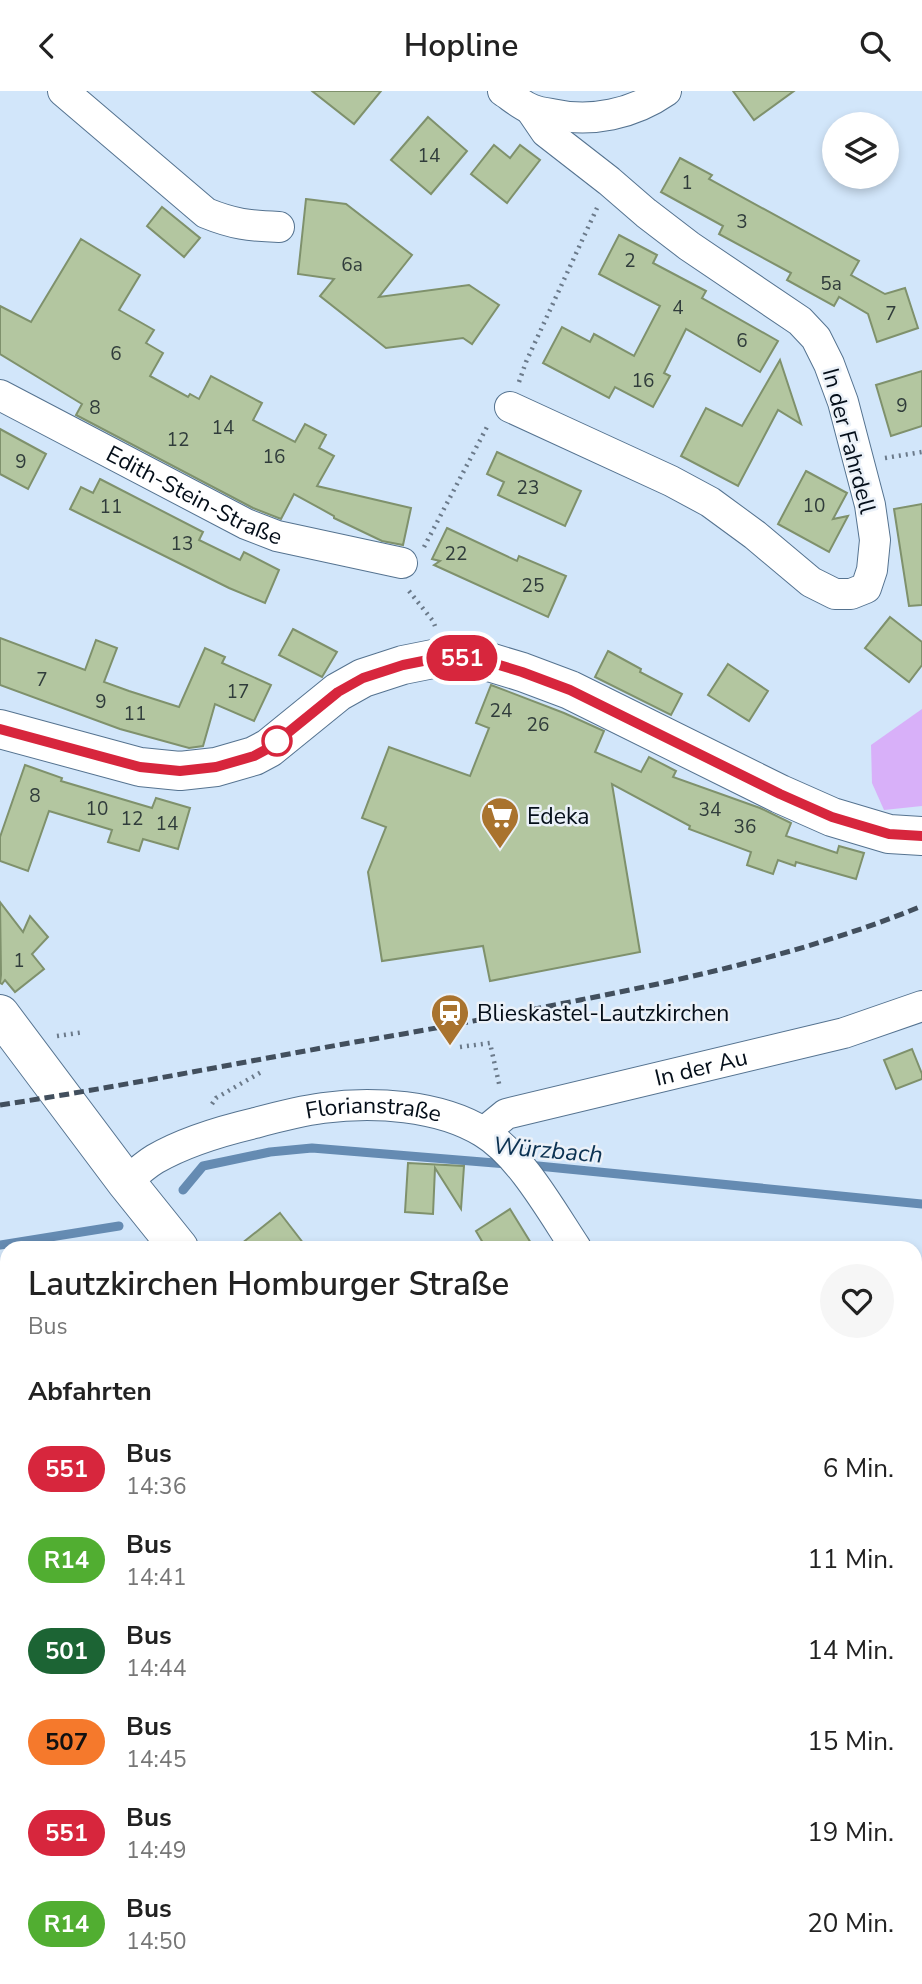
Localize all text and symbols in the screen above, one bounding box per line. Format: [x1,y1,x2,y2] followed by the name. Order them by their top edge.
[404,24,518,67] text: Hopline
[28,27,66,65] icon: back
[856,27,894,65] icon: search
[822,112,899,189] map controls
[822,112,899,189] button: layers
[418,143,440,169] house number: 14
[681,170,693,196] house number: 1
[736,209,748,235] house number: 3
[624,248,636,274] house number: 2
[341,252,363,278] house number: 6a
[820,271,842,297] house number: 5a
[672,295,684,321] house number: 4
[885,301,897,327] house number: 7
[736,328,748,354] house number: 6
[110,341,122,367] house number: 6
[815,365,883,517] street label: In der Fahrdell
[632,368,654,394] house number: 16
[896,393,908,419] house number: 9
[89,395,101,421] house number: 8
[212,415,234,441] house number: 14
[167,427,189,453] house number: 12
[101,438,287,552] street label: Edith-Stein-Straße
[263,444,285,470] house number: 16
[15,449,27,475] house number: 9
[517,475,539,501] house number: 23
[803,493,825,519] house number: 10
[100,494,122,520] house number: 11
[171,531,193,557] house number: 13
[445,541,467,567] house number: 22
[522,573,544,599] house number: 25
[422,635,502,681] line badge: 551
[440,642,484,674] text: 551
[36,667,48,693] house number: 7
[227,679,249,705] house number: 17
[95,689,107,715] house number: 9
[490,698,512,724] house number: 24
[124,701,146,727] house number: 11
[527,712,549,738] house number: 26
[262,726,292,756] unlabelled marker
[29,783,41,809] house number: 8
[479,795,521,850] supermarket icon: Edeka
[86,796,108,822] house number: 10
[699,797,721,823] house number: 34
[527,801,590,832] place label: Edeka
[121,806,143,832] house number: 12
[156,811,178,837] house number: 14
[734,814,756,840] house number: 36
[13,948,25,974] house number: 1
[429,992,471,1047] station icon: Blieskastel-Lautzkirchen
[477,998,729,1029] place label: Blieskastel-Lautzkirchen
[652,1041,751,1093] street label: In der Au
[303,1089,445,1129] street label: Florianstraße
[492,1129,604,1171] water label: Würzbach
[28,1262,509,1307] text: Lautzkirchen Homburger Straße
[820,1264,894,1338] button: heart
[28,1311,68,1342] text: Bus
[28,1374,152,1409] text: Abfahrten
[126,1436,172,1471] text: Bus
[823,1451,894,1486] text: 6 Min.
[45,1453,88,1485] text: 551
[126,1471,186,1502] text: 14:36
[126,1527,172,1562] text: Bus
[807,1542,894,1577] text: 11 Min.
[44,1544,89,1576] text: R14
[126,1562,186,1593] text: 14:41
[126,1618,172,1653] text: Bus
[807,1633,894,1668] text: 14 Min.
[45,1635,88,1667] text: 501
[126,1653,186,1684] text: 14:44
[126,1709,172,1744] text: Bus
[807,1724,894,1759] text: 15 Min.
[45,1726,88,1758] text: 507
[126,1744,186,1775] text: 14:45
[126,1800,172,1835] text: Bus
[807,1815,894,1850] text: 19 Min.
[45,1817,88,1849] text: 551
[126,1835,186,1866] text: 14:49
[126,1891,172,1926] text: Bus
[807,1906,894,1941] text: 20 Min.
[44,1908,89,1940] text: R14
[126,1926,186,1957] text: 14:50

